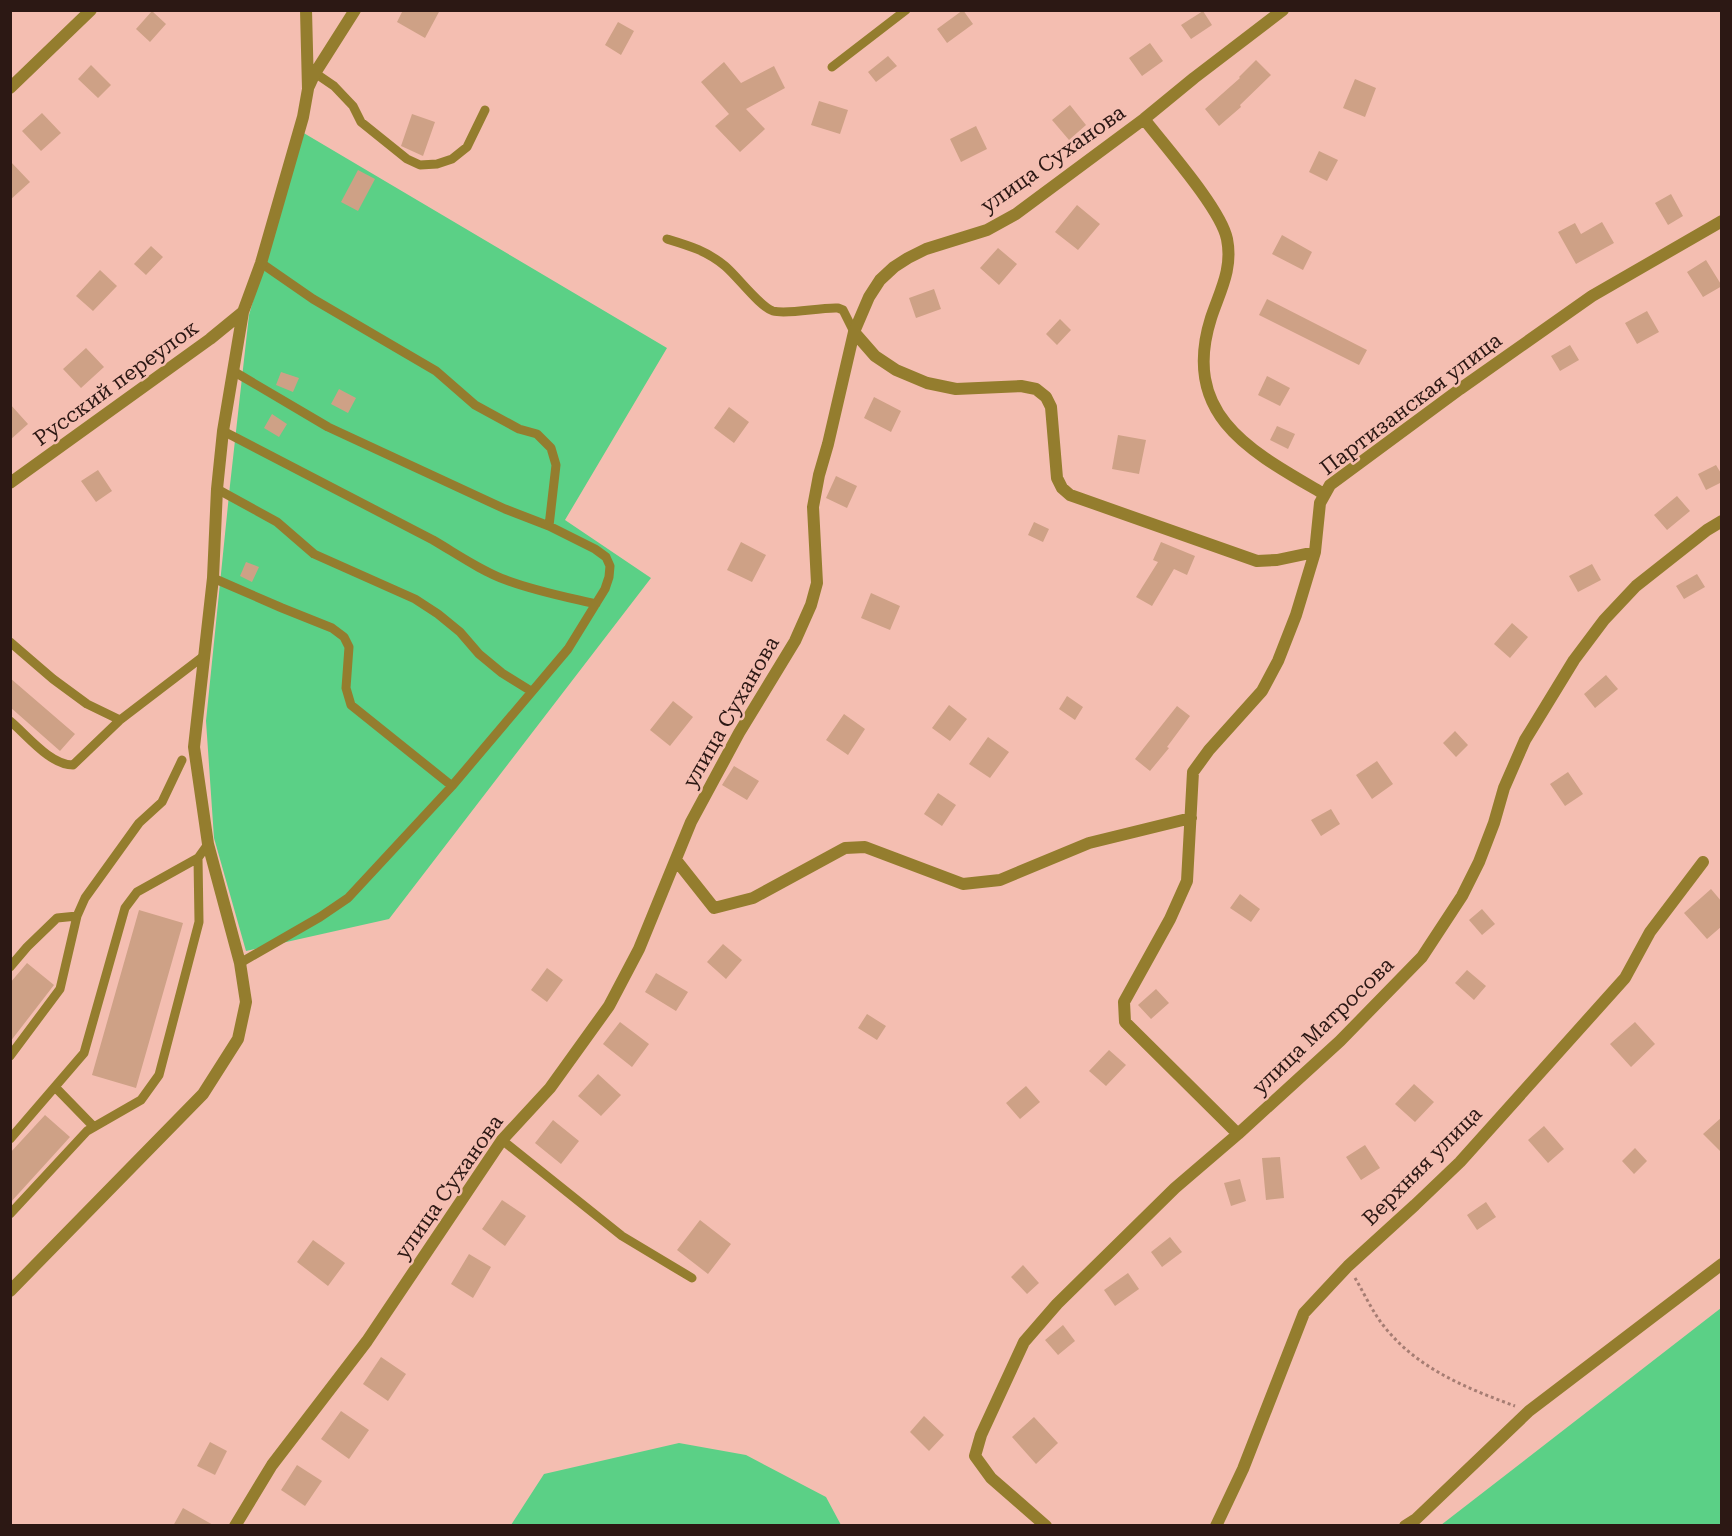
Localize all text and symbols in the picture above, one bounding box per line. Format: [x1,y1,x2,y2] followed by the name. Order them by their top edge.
[976,100,1130,218] street label: улица Суханова
[29,315,203,451] street label: Русский переулок
[1316,328,1507,480] street label: Партизанская улица
[678,632,784,792] street label: улица Суханова
[1247,952,1399,1100] street label: улица Матросова
[1358,1101,1487,1230] street label: Верхняя улица
[390,1110,508,1264] street label: улица Суханова

